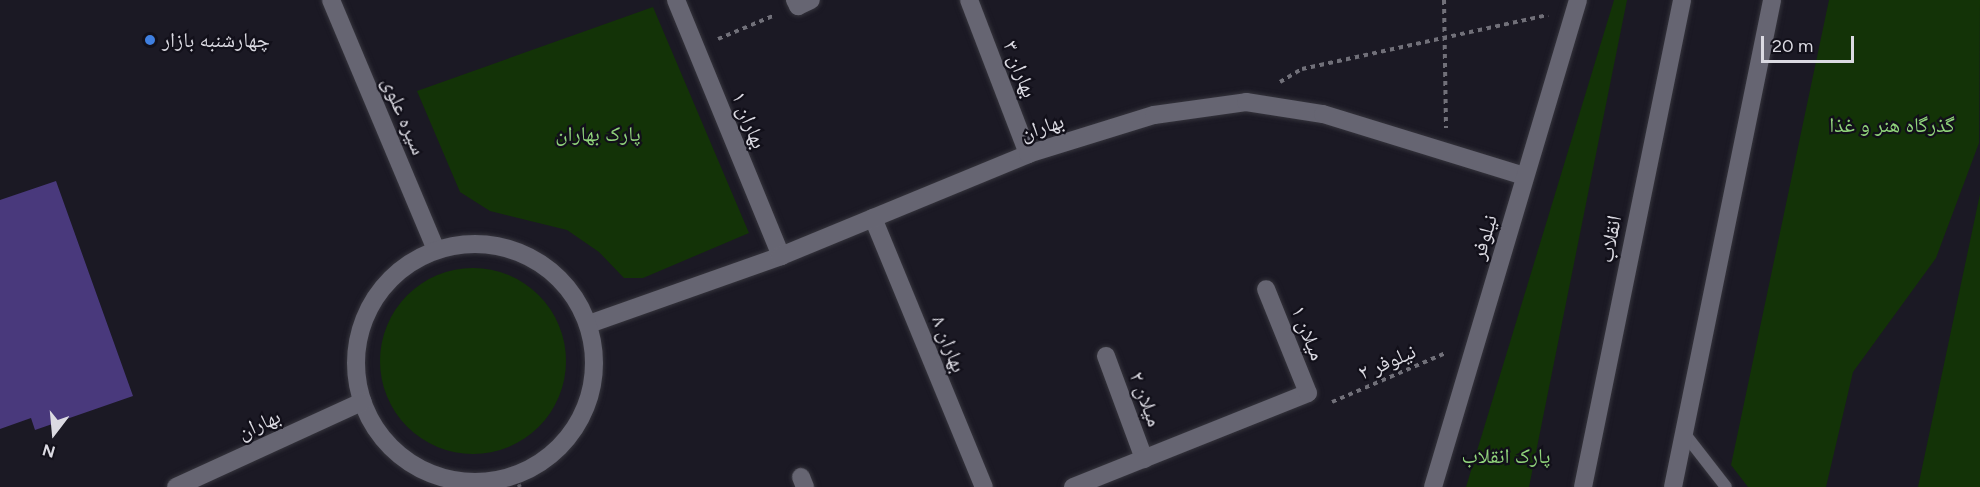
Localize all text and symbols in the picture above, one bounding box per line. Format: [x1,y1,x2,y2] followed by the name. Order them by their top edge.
[1764,24,1857,62] scale bar
[162,27,270,53] place label: چهارشنبه بازار
[143,33,157,47] marker: چهارشنبه بازار
[1772,35,1813,57] text: 20 m
[998,37,1042,101] street label: بهاران ۳
[376,73,432,159] street label: سیره علوی
[726,88,772,152] street label: بهاران ۱
[1017,108,1067,146] street label: بهاران
[1829,112,1955,138] park label: گذرگاه هنر و غذا
[555,121,641,147] park label: پارک بهاران
[1465,212,1503,262] street label: نیلوفر
[1593,213,1627,265] street label: انقلاب
[1286,302,1330,364] street label: میلان ۱
[926,312,972,376] street label: بهاران ۸
[1354,339,1420,385] street label: نیلوفر ۲
[1124,368,1168,430] street label: میلان ۲
[24,403,84,463] north arrow
[234,403,284,445] street label: بهاران
[40,440,57,462] text: N
[1462,443,1550,469] park label: پارک انقلاب

